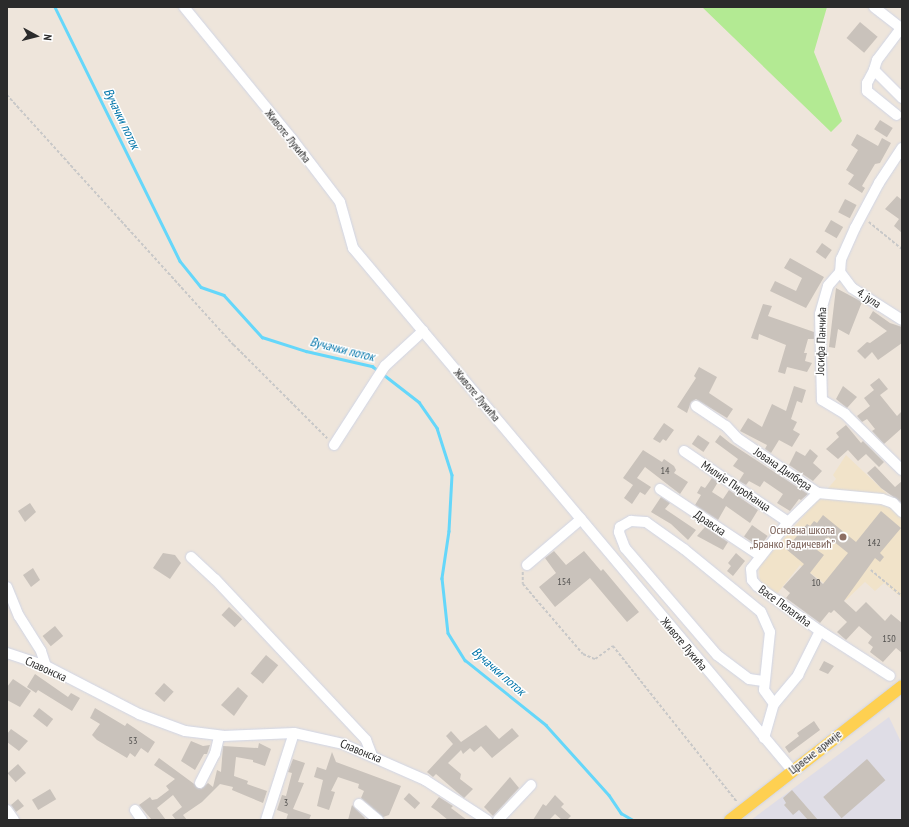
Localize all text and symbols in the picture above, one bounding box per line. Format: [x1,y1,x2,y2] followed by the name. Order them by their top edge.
[16,16,56,56] north arrow
[41,34,55,41] text: N
[100,86,142,152] water label: Вучачки поток
[262,106,314,166] street label: Животе Лукића
[854,285,884,311] street label: 4. јула
[813,307,829,375] street label: Јосифа Панчића
[308,334,376,366] water label: Вучачки поток
[451,366,503,424] street label: Животе Лукића
[751,444,815,494] street label: Јована Дилбера
[699,458,773,514] street label: Милије Пироћанца
[661,465,669,477] house number: 14
[691,507,729,539] street label: Дравска
[750,523,835,551] place label: Основна школа „Бранко Радичевић”
[838,532,848,542] marker: Основна школа „Бранко Радичевић”
[867,537,881,549] house number: 142
[557,576,571,588] house number: 154
[812,577,820,589] house number: 10
[756,582,814,630] street label: Васе Пелагића
[658,615,710,673] street label: Животе Лукића
[882,633,896,645] house number: 150
[468,645,528,699] water label: Вучачки поток
[23,654,69,684] street label: Славонска
[786,727,844,777] street label: Црвене армије
[129,735,137,747] house number: 53
[338,736,384,766] street label: Славонска
[284,797,288,809] house number: 3

